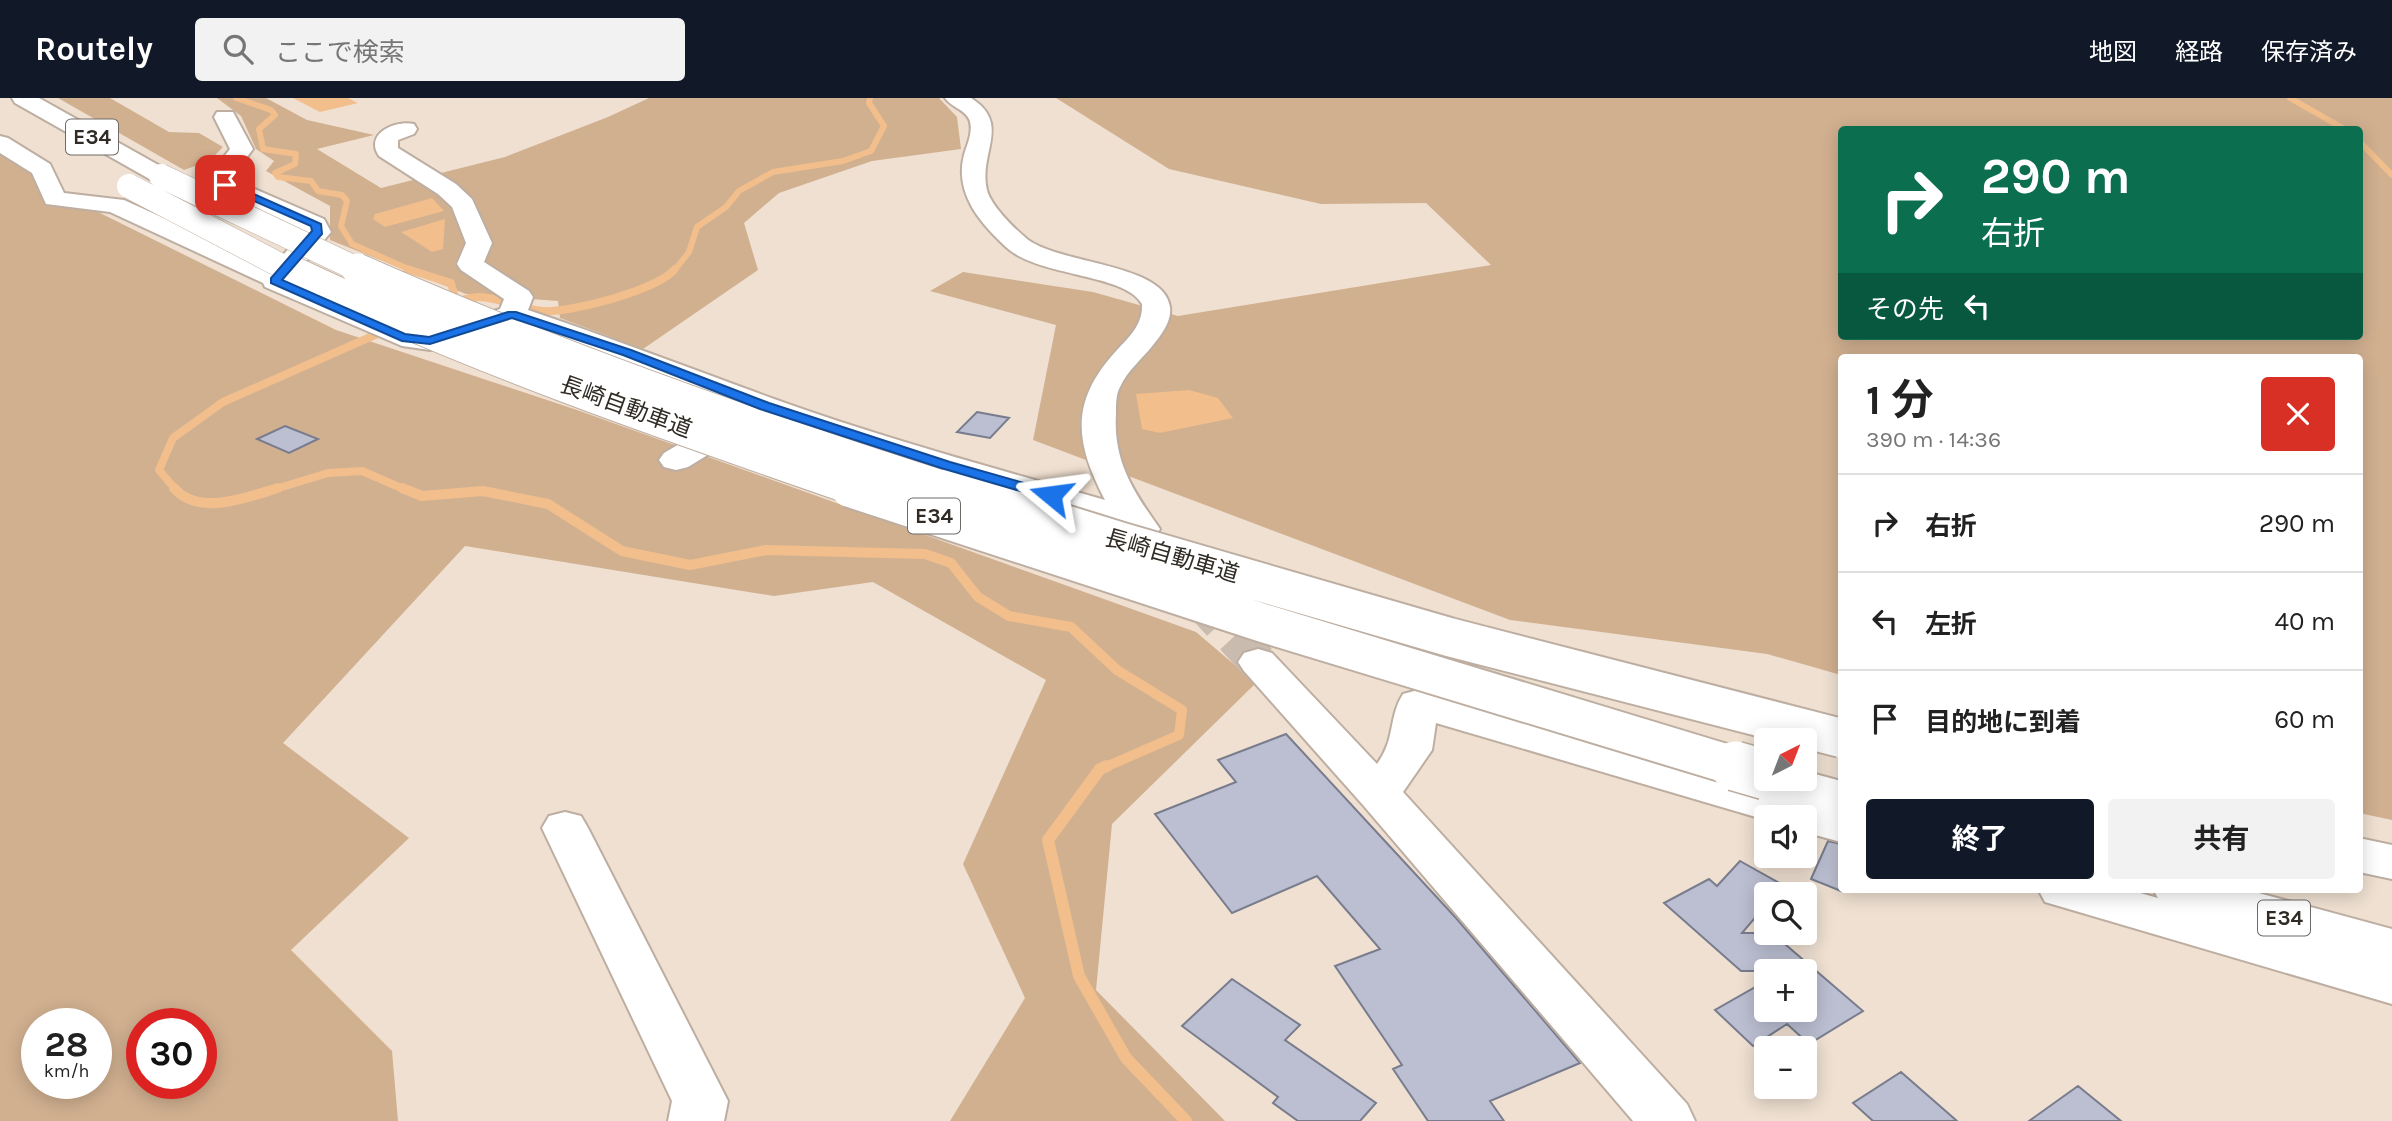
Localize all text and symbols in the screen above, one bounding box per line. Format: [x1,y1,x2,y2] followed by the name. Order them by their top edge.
[195,18,685,81] search box
[35,30,153,68] text: Routely
[219,30,257,68] icon: search
[275,37,405,68] text: ここで検索
[2089,38,2137,66] text: 地図
[2175,38,2223,66] text: 経路
[2261,38,2357,66] text: 保存済み
[66,120,118,154] road number: E34
[1981,148,2130,205] text: 290 m
[1866,154,1957,245] icon: right
[195,155,255,215] pin
[206,166,244,204] icon: arrive
[1981,215,2045,252] text: 右折
[1958,287,1996,325] icon: left
[1866,294,1944,325] text: その先
[557,371,695,443] street label: 長崎自動車道
[1866,375,1934,425] text: 1 分
[2261,377,2335,451] button: close
[1866,426,2001,453] text: 390 m · 14:36
[1014,458,1088,532] position arrow
[908,498,960,534] road number: E34
[1866,504,1904,542] icon: right
[2259,508,2335,539] text: 290 m
[1925,511,1977,542] text: 右折
[1102,524,1242,588] street label: 長崎自動車道
[1866,602,1904,640] icon: left
[2275,606,2335,637] text: 40 m
[1925,609,1977,640] text: 左折
[1866,700,1904,738] icon: arrive
[2274,704,2335,735] text: 60 m
[1925,707,2081,738] text: 目的地に到着
[1754,728,1816,791] north arrow
[1754,728,1817,1099] map controls
[1866,799,2094,879] button: 終了
[2108,799,2335,879] button: 共有
[1754,805,1817,868] button: sound
[1754,882,1817,945] button: search
[2258,900,2310,936] road number: E34
[1754,959,1817,1022] button: +
[126,1008,217,1099] speed limit sign: 30
[45,1024,88,1065] text: 28
[1754,1036,1817,1099] button: −
[44,1060,89,1082] text: km/h

